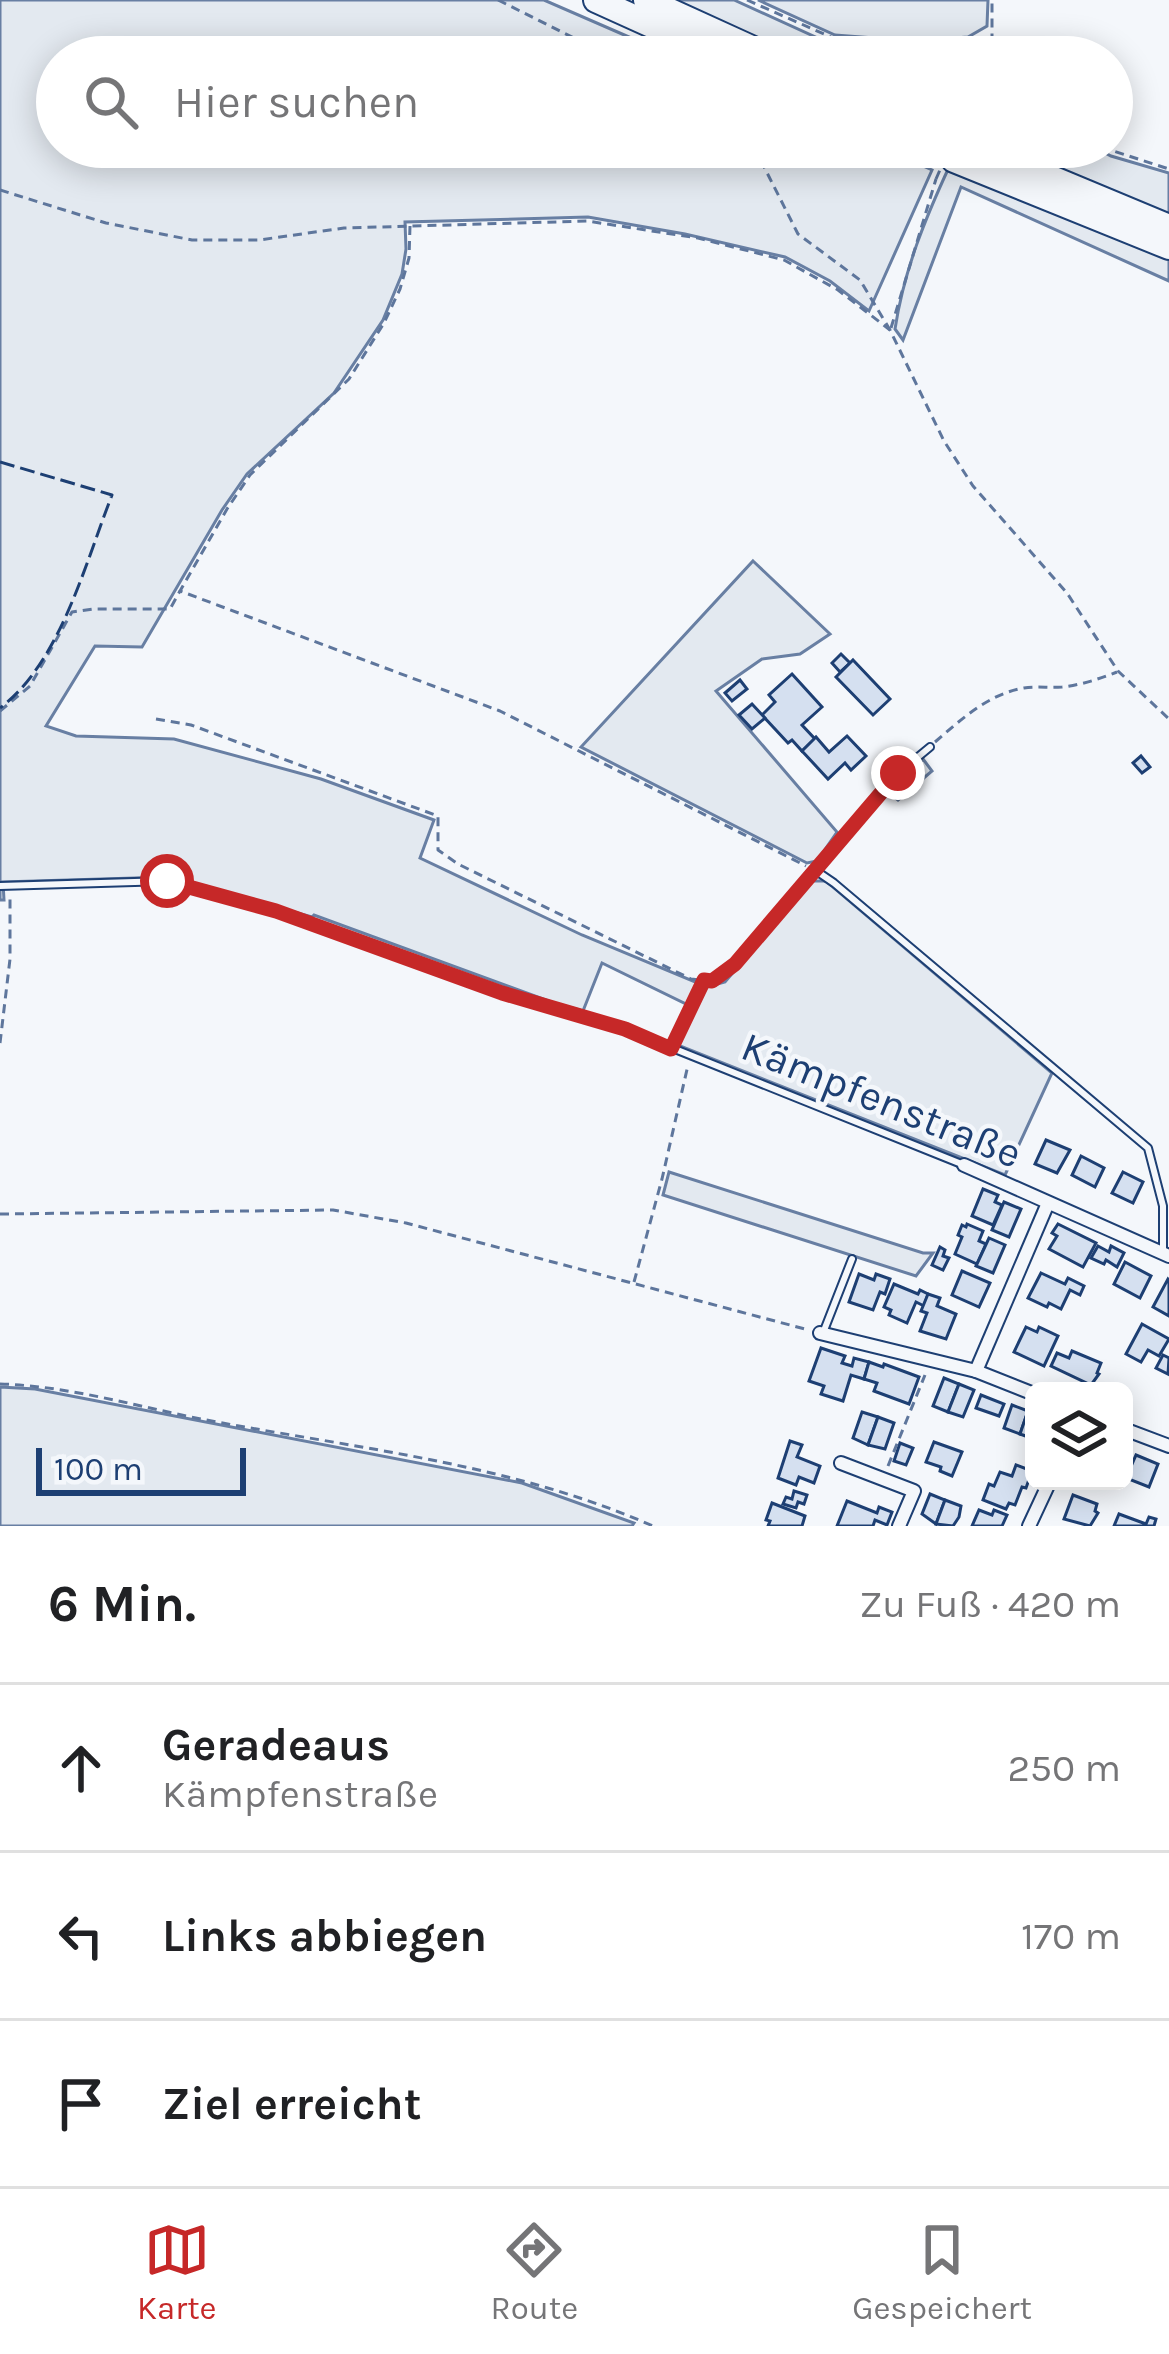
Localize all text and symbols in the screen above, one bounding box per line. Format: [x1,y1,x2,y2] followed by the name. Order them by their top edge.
[36,36,1133,168] search box
[78,69,144,135] icon: search
[174,76,419,128] text: Hier suchen
[871,746,925,800] route end
[140,854,194,908] route start
[734,1021,1029,1179] street label: Kämpfenstraße
[1025,1382,1133,1490] map controls
[1025,1382,1133,1490] button: layers
[36,1442,246,1495] scale bar
[54,1450,143,1488] text: 100 m
[48,1574,196,1634] text: 6 Min.
[859,1581,1121,1627] text: Zu Fuß · 420 m
[162,1719,390,1771] text: Geradeaus
[48,1735,114,1801] icon: ahead
[1007,1745,1121,1791] text: 250 m
[162,1771,438,1817] text: Kämpfenstraße
[48,1903,114,1969] icon: left
[162,1910,487,1962] text: Links abbiegen
[1021,1913,1121,1959] text: 170 m
[48,2071,114,2137] icon: arrive
[162,2078,421,2130] text: Ziel erreicht
[137,2217,217,2327] tab: Karte
[491,2217,578,2327] tab: Route
[852,2217,1032,2327] tab: Gespeichert

